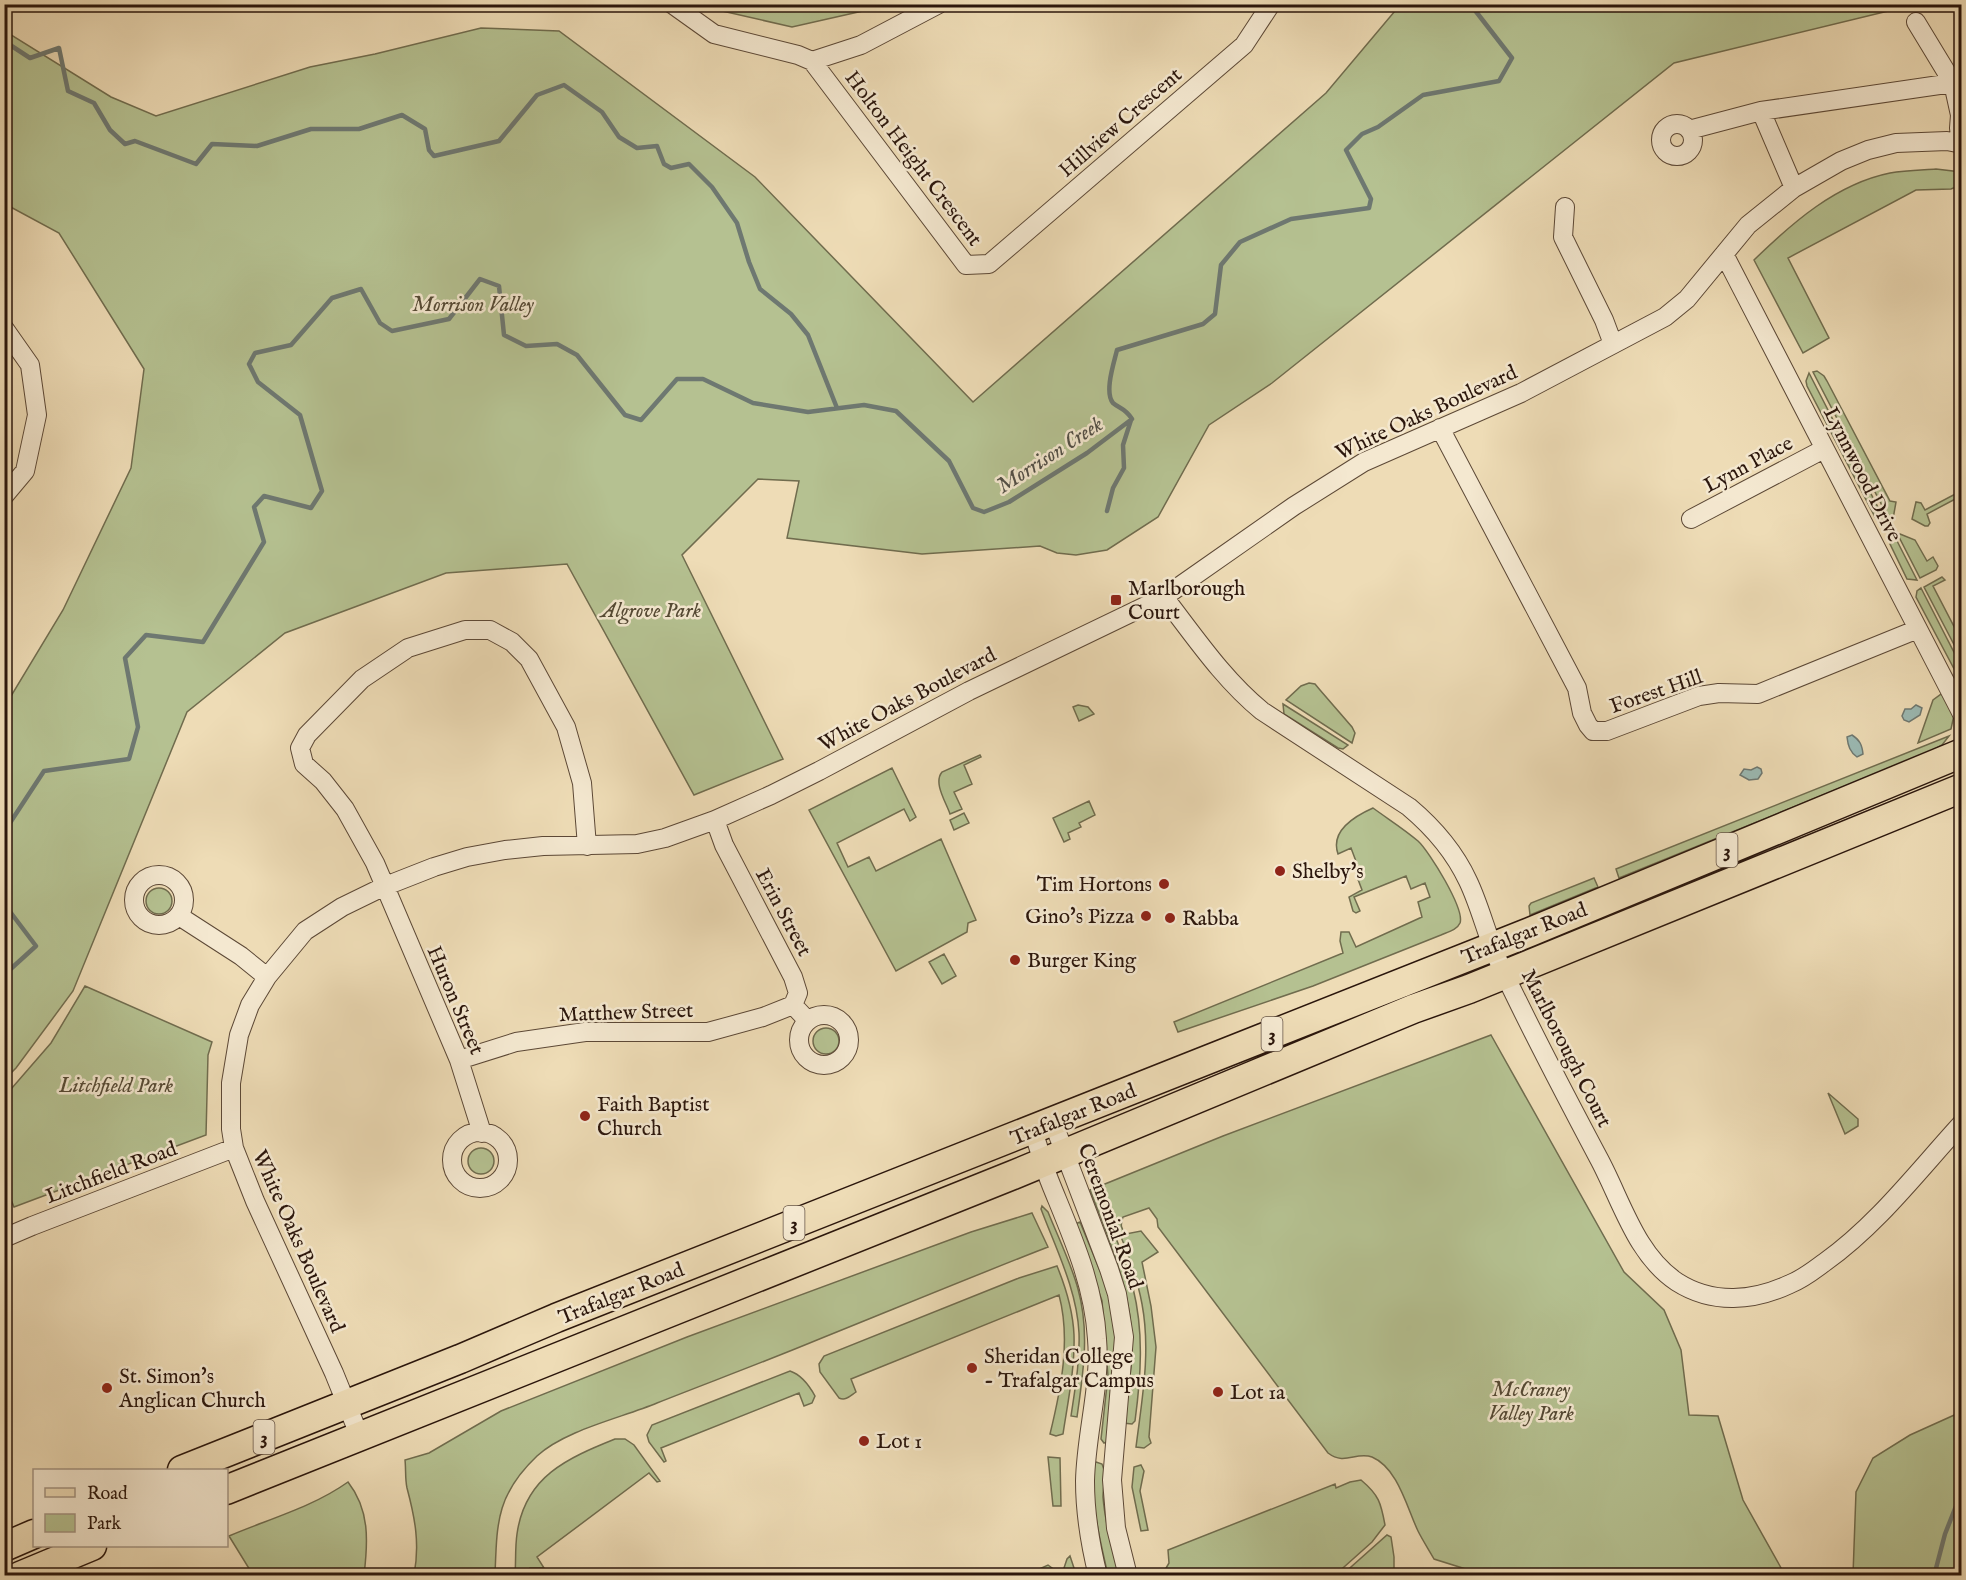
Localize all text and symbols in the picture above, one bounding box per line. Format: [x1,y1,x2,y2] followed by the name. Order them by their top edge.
[1054,62,1188,184] street label: Hillview Crescent
[838,66,988,252] street label: Holton Height Crescent
[412,292,534,319] park label: Morrison Valley
[1332,359,1522,467] street label: White Oaks Boulevard
[1816,403,1907,547] street label: Lynnwood Drive
[991,411,1109,501] water label: Morrison Creek
[1699,430,1798,500] street label: Lynn Place
[1128,576,1245,627] place label: Marlborough Court
[1109,593,1123,607] marker: Marlborough Court
[599,598,701,625] park label: Algrove Park
[814,642,1002,759] street label: White Oaks Boulevard
[1607,664,1707,721] street label: Forest Hill
[1716,833,1738,867] road number: 3
[1292,859,1364,886] place label: Shelby's
[748,864,817,961] street label: Erin Street
[1273,864,1287,878] marker: Shelby's
[1037,872,1152,899] place label: Tim Hortons
[1157,877,1171,891] marker: Tim Hortons
[1458,897,1592,972] street label: Trafalgar Road
[1025,904,1135,931] place label: Gino's Pizza
[1182,906,1239,933] place label: Rabba
[1139,909,1153,923] marker: Gino's Pizza
[1163,911,1177,925] marker: Rabba
[420,942,490,1059] street label: Huron Street
[1027,948,1137,975] place label: Burger King
[1008,953,1022,967] marker: Burger King
[1514,965,1617,1132] street label: Marlborough Court
[558,998,694,1029] street label: Matthew Street
[1262,1017,1282,1051] road number: 3
[58,1073,174,1100] park label: Litchfield Park
[1007,1078,1141,1153] street label: Trafalgar Road
[597,1092,709,1143] place label: Faith Baptist Church
[578,1109,592,1123] marker: Faith Baptist Church
[42,1136,182,1211] street label: Litchfield Road
[1071,1140,1149,1294] street label: Ceremonial Road
[245,1146,350,1338] street label: White Oaks Boulevard
[784,1206,804,1240] road number: 3
[555,1257,689,1332] street label: Trafalgar Road
[984,1344,1154,1395] place label: Sheridan College - Trafalgar Campus
[965,1361,979,1375] marker: Sheridan College - Trafalgar Campus
[118,1364,266,1415] place label: St. Simon's Anglican Church
[1488,1377,1574,1428] park label: McCraney Valley Park
[1230,1380,1286,1407] place label: Lot 1a
[100,1381,114,1395] marker: St. Simon's Anglican Church
[1211,1385,1225,1399] marker: Lot 1a
[254,1420,274,1454] road number: 3
[876,1429,922,1456] place label: Lot 1
[857,1434,871,1448] marker: Lot 1
[33,1469,228,1547] legend
[87,1483,128,1506] text: Road
[87,1513,122,1536] text: Park

